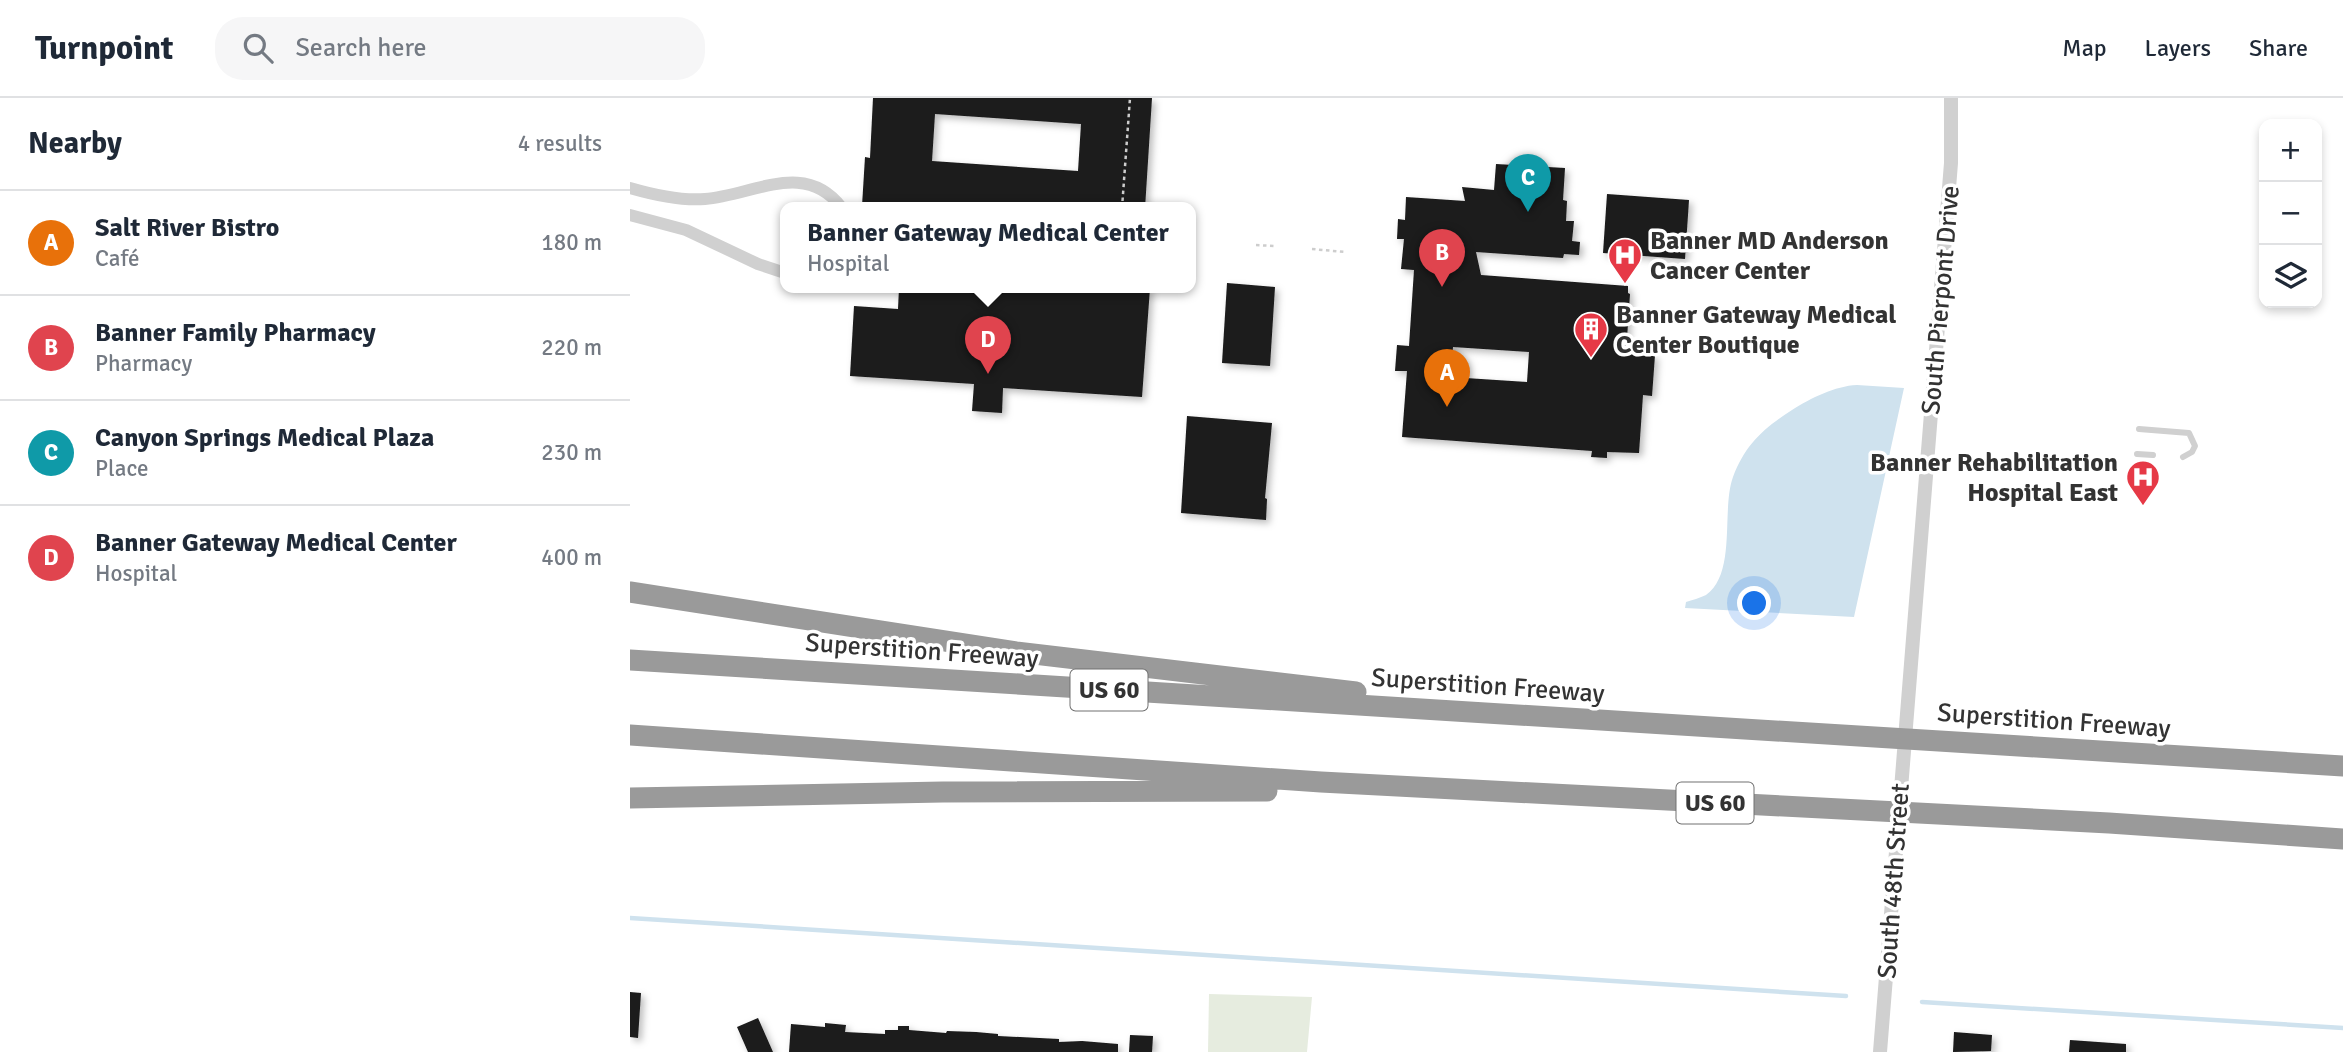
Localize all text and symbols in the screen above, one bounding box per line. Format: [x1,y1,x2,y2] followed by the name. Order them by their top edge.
[215,17,705,80] search box
[35,28,173,69] text: Turnpoint
[239,29,277,67] icon: search
[295,32,427,64] text: Search here
[2062,33,2107,63] text: Map
[2145,33,2211,63] text: Layers
[2249,33,2308,63] text: Share
[2259,119,2322,308] map controls
[2259,119,2322,182] button: +
[28,125,122,162] text: Nearby
[518,129,602,158] text: 4 results
[1505,154,1551,212] pin: C
[2259,182,2322,245] button: −
[1915,184,1967,416] street label: South Pierpont Drive
[780,202,1196,293] popup
[95,212,279,244] text: Salt River Bistro
[807,217,1169,249] text: Banner Gateway Medical Center
[1650,225,1889,287] place label: Banner MD Anderson Cancer Center
[44,228,58,257] text: A
[541,228,602,257] text: 180 m
[1419,229,1465,287] pin: B
[1606,236,1644,285] hospital icon: Banner MD Anderson Cancer Center
[95,244,139,273] text: Café
[2259,245,2322,308] button: layers
[807,249,889,278] text: Hospital
[1616,299,1896,361] place label: Banner Gateway Medical Center Boutique
[1572,310,1610,359] building icon: Banner Gateway Medical Center Boutique
[965,316,1011,374] pin: D
[95,317,376,349] text: Banner Family Pharmacy
[44,333,58,362] text: B
[541,333,602,362] text: 220 m
[95,349,192,378] text: Pharmacy
[1424,349,1470,407] pin: A
[95,422,434,454] text: Canyon Springs Medical Plaza
[44,438,58,467] text: C
[541,438,602,467] text: 230 m
[1870,447,2118,509] place label: Banner Rehabilitation Hospital East
[95,454,149,483] text: Place
[2124,458,2162,507] hospital icon: Banner Rehabilitation Hospital East
[95,527,457,559] text: Banner Gateway Medical Center
[43,543,59,572] text: D
[541,543,602,572] text: 400 m
[95,559,177,588] text: Hospital
[1737,586,1771,620] your location
[804,627,1040,675] street label: Superstition Freeway
[1370,662,1606,710] street label: Superstition Freeway
[1070,670,1148,710] road number: US 60
[1936,697,2172,745] street label: Superstition Freeway
[1676,782,1754,824] road number: US 60
[1871,782,1917,980] street label: South 48th Street

